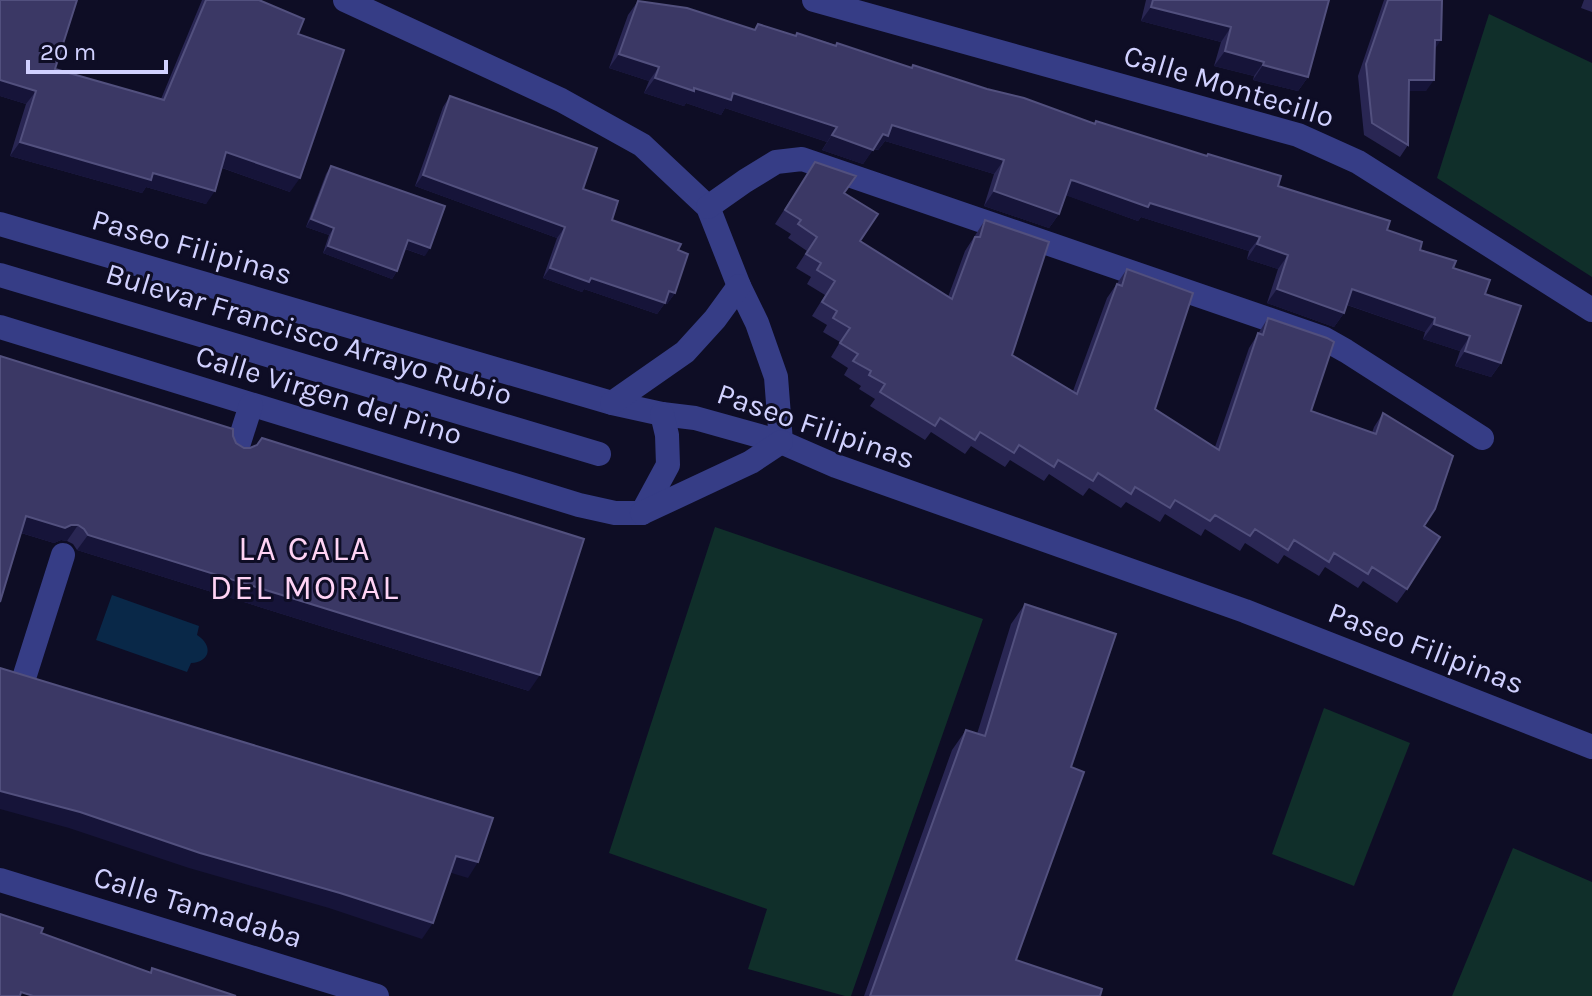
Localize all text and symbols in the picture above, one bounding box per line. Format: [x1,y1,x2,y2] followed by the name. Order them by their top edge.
[28,24,166,74] scale bar
[1119,37,1339,135] street label: Calle Montecillo
[40,38,96,66] text: 20 m
[88,201,296,293] street label: Paseo Filipinas
[101,255,517,413] street label: Bulevar Francisco Arrayo Rubio
[191,337,467,453] street label: Calle Virgen del Pino
[712,375,920,477] street label: Paseo Filipinas
[210,529,400,608] district label: LA CALA DEL MORAL
[1323,594,1529,702] street label: Paseo Filipinas
[89,858,307,956] street label: Calle Tamadaba

